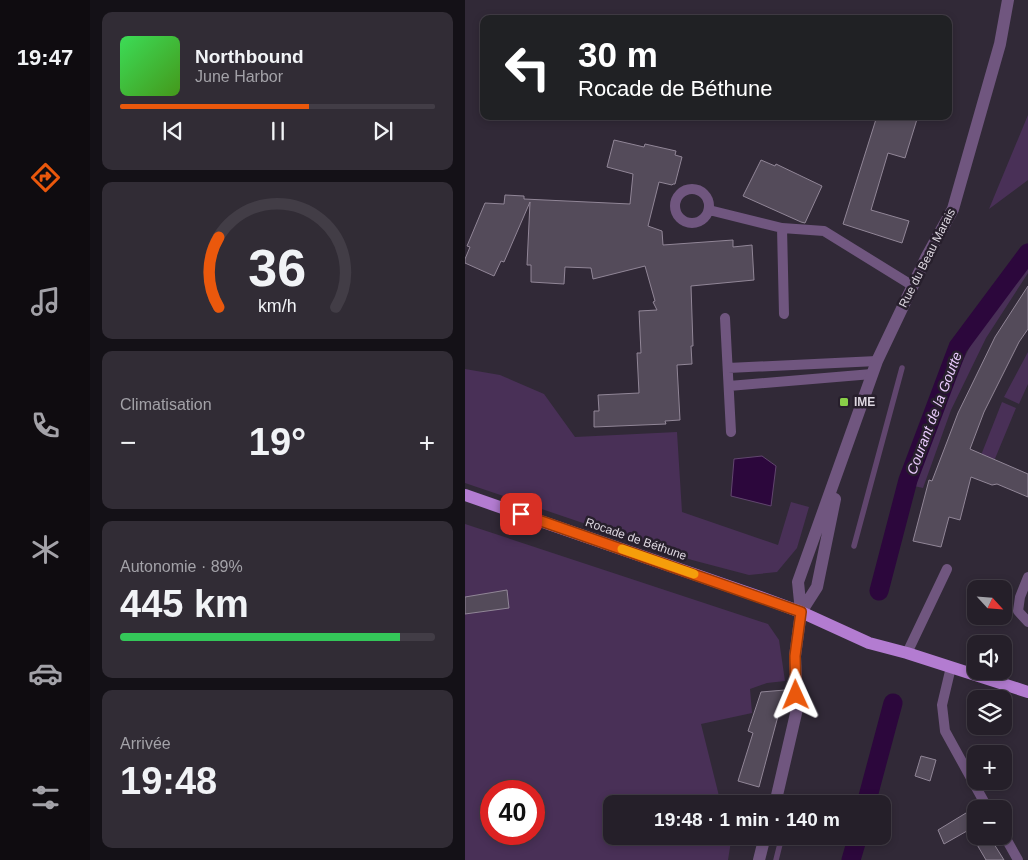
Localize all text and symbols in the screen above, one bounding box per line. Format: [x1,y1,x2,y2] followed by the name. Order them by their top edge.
[495,35,560,100] icon: left
[578,35,658,74] text: 30 m
[17,45,73,70] text: 19:47
[195,46,304,67] text: Northbound
[195,68,283,85] text: June Harbor
[578,76,773,101] text: Rocade de Béthune
[159,117,187,145] icon: previous
[264,117,292,145] icon: pause
[369,117,397,145] icon: next
[28,160,63,195] icon: directions
[896,206,958,310] street label: Rue du Beau Marais
[249,239,306,297] text: 36
[28,284,63,319] icon: music
[258,296,297,316] text: km/h
[903,349,965,477] water label: Courant de la Goutte
[854,395,875,409] place label: IME
[120,396,212,413] text: Climatisation
[838,396,850,408] marker: IME
[28,408,63,443] icon: phone
[249,421,306,463] text: 19°
[120,427,136,458] text: −
[419,427,435,458] text: +
[500,493,542,535] pin
[507,500,535,528] icon: arrive
[584,515,689,563] street label: Rocade de Béthune
[28,532,63,567] icon: climate
[120,558,243,575] text: Autonomie · 89%
[967,580,1013,625] north arrow
[967,580,1012,845] map controls
[120,583,249,625] text: 445 km
[967,635,1012,680] button: sound
[28,656,63,691] icon: car
[769,668,821,720] position arrow
[967,690,1012,735] button: layers
[120,735,171,752] text: Arrivée
[967,745,1012,790] button: +
[120,760,217,802] text: 19:48
[28,780,63,815] icon: filters
[480,780,545,845] speed limit sign: 40
[967,800,1012,845] button: −
[654,809,840,830] text: 19:48 · 1 min · 140 m

